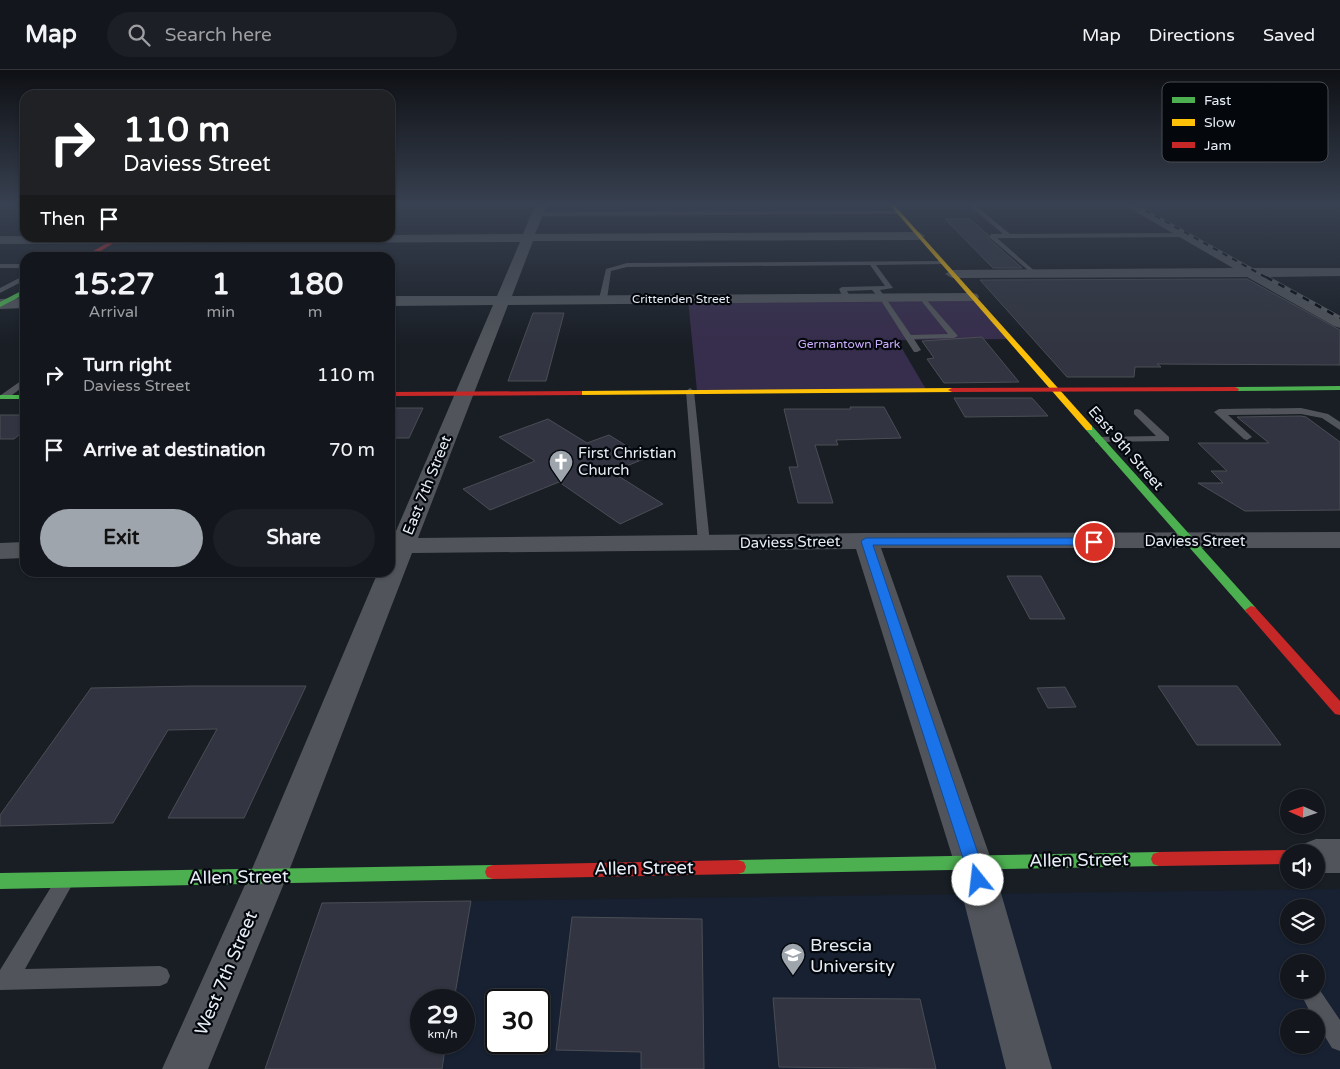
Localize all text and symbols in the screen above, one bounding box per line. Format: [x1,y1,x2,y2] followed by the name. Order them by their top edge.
[107,12,457,57] search box
[25,20,77,49] text: Map
[125,21,153,49] icon: search
[165,24,272,46] text: Search here
[1082,24,1121,46] text: Map
[1149,24,1235,46] text: Directions
[1263,24,1315,46] text: Saved
[1162,82,1328,162] legend
[1204,92,1232,109] text: Fast
[123,109,230,151] text: 110 m
[40,110,105,175] icon: right
[1204,114,1236,131] text: Slow
[1204,137,1231,154] text: Jam
[123,151,271,177] text: Daviess Street
[95,205,123,233] icon: arrive
[40,208,85,230] text: Then
[72,266,155,303] text: 15:27
[211,266,230,303] text: 1
[287,266,343,303] text: 180
[632,292,730,306] street label: Crittenden Street
[89,302,138,322] text: Arrival
[207,302,235,322] text: min
[308,302,322,322] text: m
[798,337,901,351] park label: Germantown Park
[83,354,171,376] text: Turn right
[40,361,68,389] icon: right
[317,364,375,386] text: 110 m
[83,376,190,396] text: Daviess Street
[1085,402,1168,494] street label: East 9th Street
[399,432,455,537] street label: East 7th Street
[40,436,68,464] icon: arrive
[83,439,266,461] text: Arrive at destination
[329,439,375,461] text: 70 m
[578,444,676,479] place label: First Christian Church
[548,449,574,483] church icon: First Christian Church
[40,509,203,567] button: Exit
[213,509,375,567] button: Share
[1073,521,1115,563] pin
[1080,528,1108,556] icon: arrive
[739,532,841,552] street label: Daviess Street
[1145,532,1246,550] street label: Daviess Street
[1280,789,1325,834] north arrow
[1280,789,1325,1054] map controls
[1280,844,1325,889] button: sound
[1029,848,1129,872] street label: Allen Street
[951,853,1003,905] position arrow
[594,856,694,880] street label: Allen Street
[189,865,289,889] street label: Allen Street
[1280,899,1325,944] button: layers
[190,907,262,1038] street label: West 7th Street
[810,934,895,977] place label: Brescia University
[780,942,806,976] school or university icon: Brescia University
[1280,954,1325,999] button: +
[485,989,550,1054] speed limit sign: 30
[427,1000,458,1030] text: 29
[1280,1009,1325,1054] button: −
[427,1027,458,1041] text: km/h

